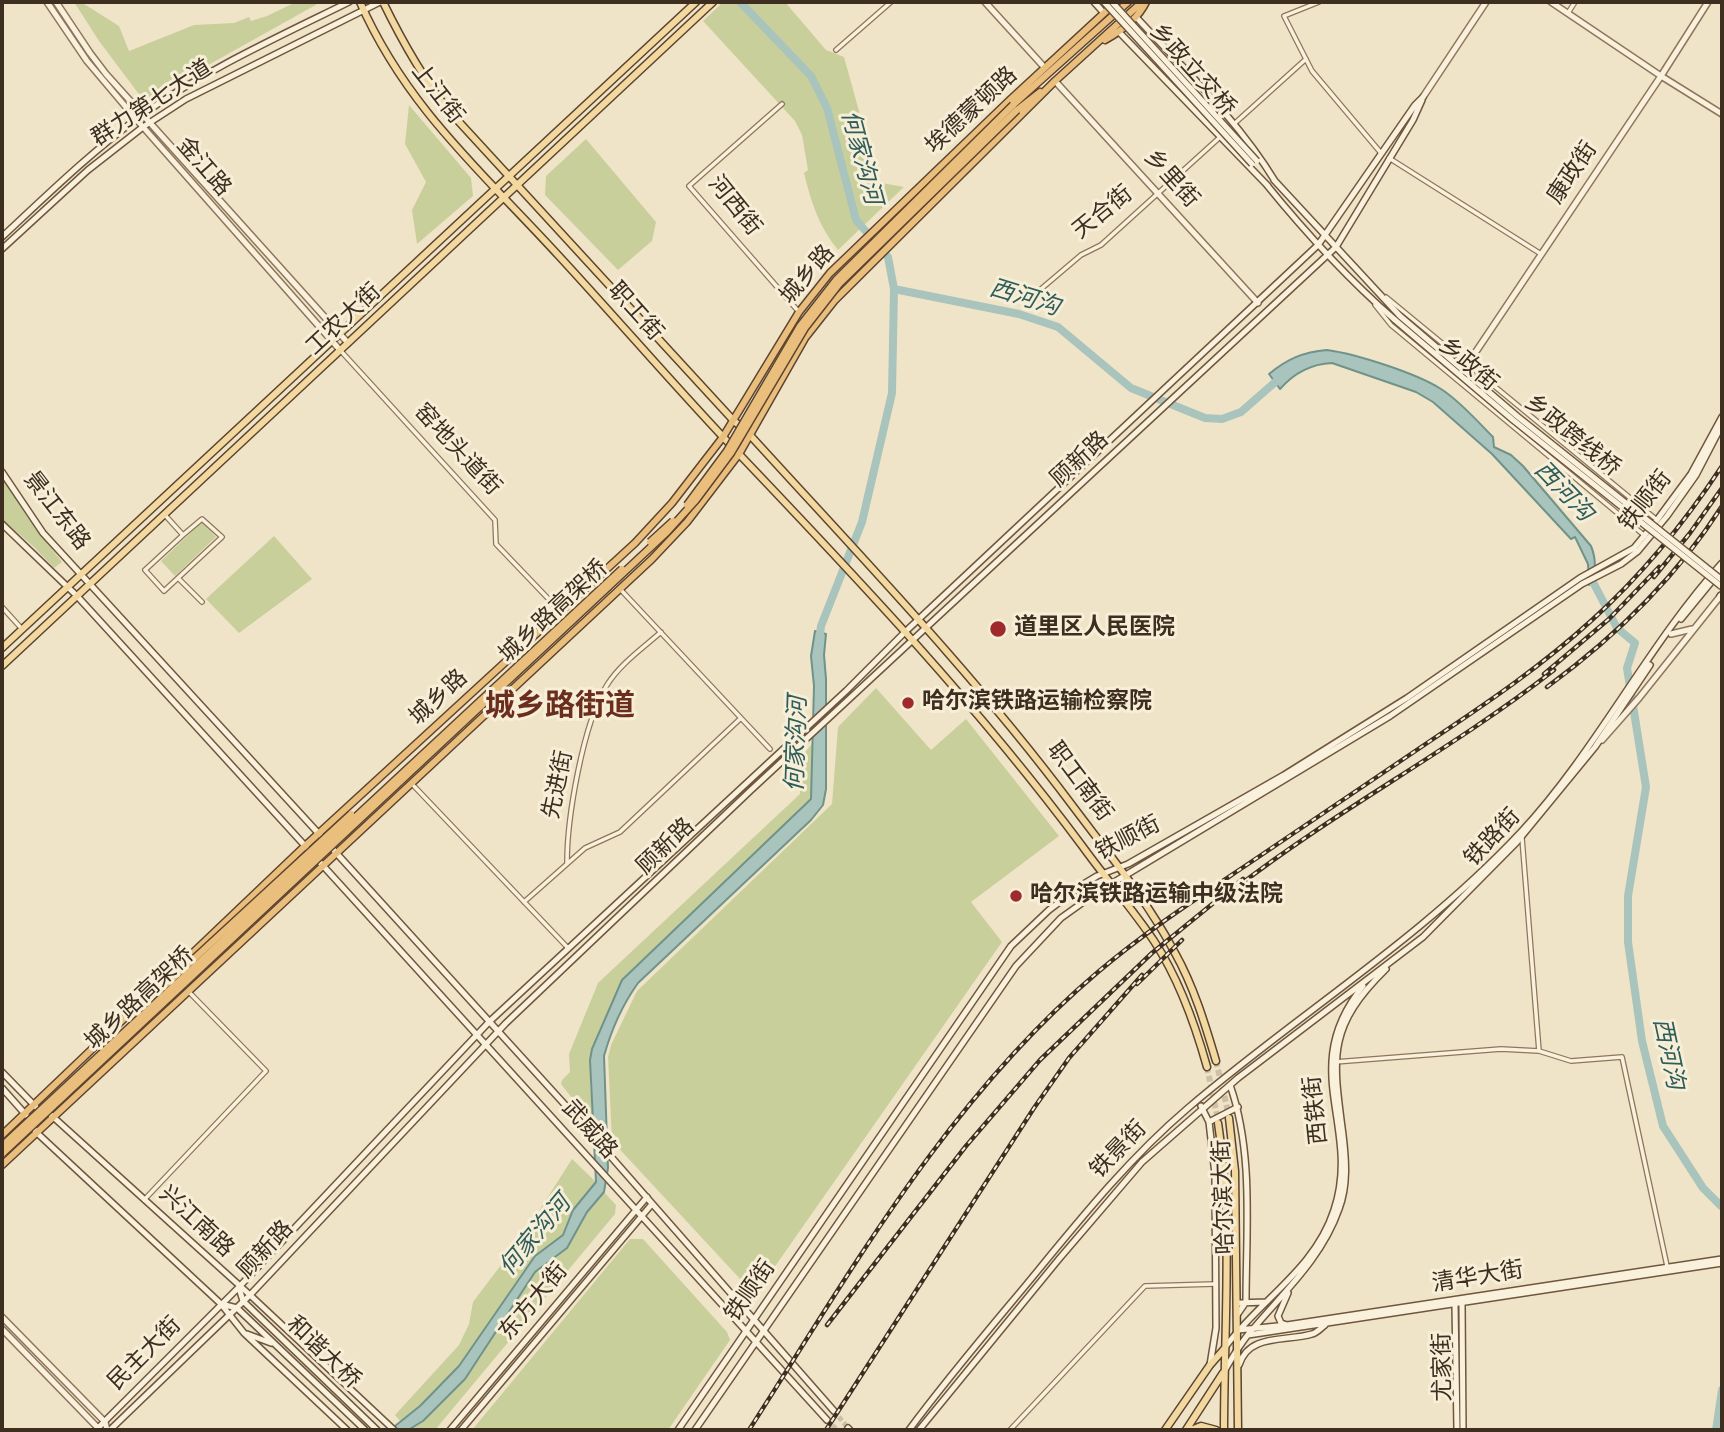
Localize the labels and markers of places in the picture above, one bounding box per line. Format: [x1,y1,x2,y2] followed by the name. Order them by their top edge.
[1014,615,1175,643] place label: 道里区人民医院
[988,619,1008,639] marker: 道里区人民医院
[922,689,1152,717] place label: 哈尔滨铁路运输检察院
[900,695,916,711] marker: 哈尔滨铁路运输检察院
[1030,882,1283,910] place label: 哈尔滨铁路运输中级法院
[1008,888,1024,904] marker: 哈尔滨铁路运输中级法院

